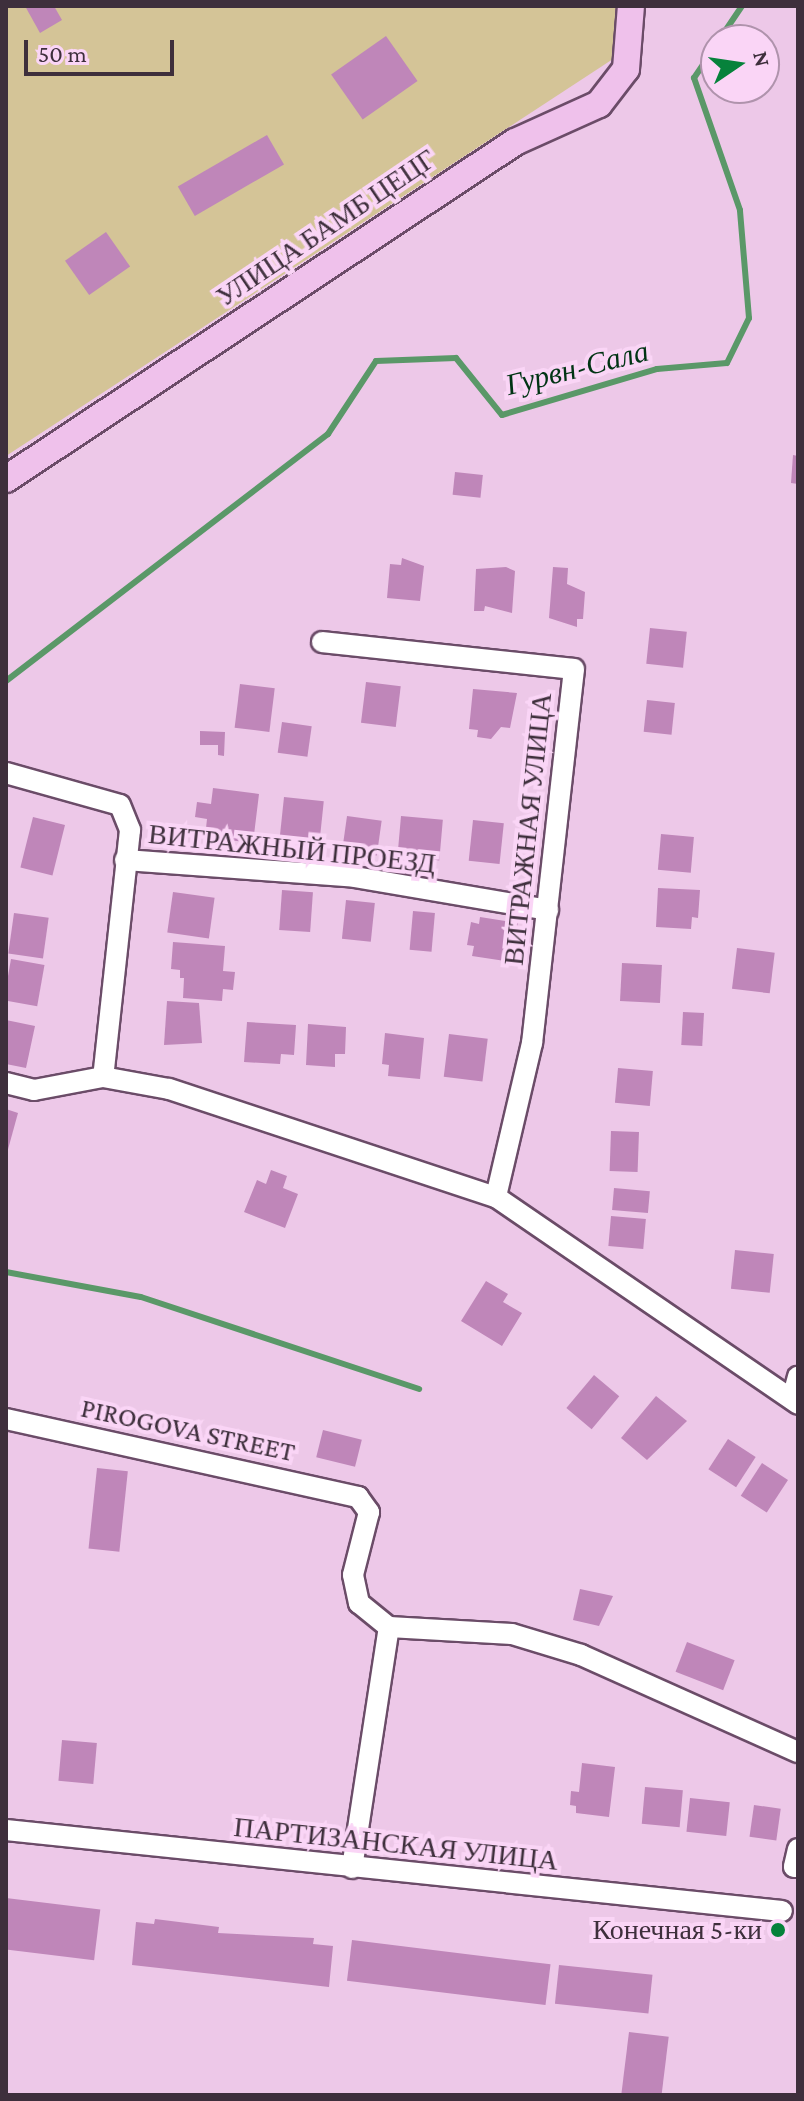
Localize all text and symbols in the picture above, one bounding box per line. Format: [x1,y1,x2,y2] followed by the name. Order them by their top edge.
[28,24,178,74] scale bar
[700,24,780,104] north arrow
[38,40,87,67] text: 50 m
[748,49,776,69] text: N
[210,142,442,314] street label: УЛИЦА БАМБ ЦЕЦГ
[502,333,652,403] water label: Гурвн-Сала
[497,691,559,967] street label: ВИТРАЖНАЯ УЛИЦА
[147,817,437,881] street label: ВИТРАЖНЫЙ ПРОЕЗД
[78,1391,298,1469] street label: PIROGOVA STREET
[232,1810,560,1878] street label: ПАРТИЗАНСКАЯ УЛИЦА
[592,1913,762,1947] place label: Конечная 5-ки
[769,1921,787,1939] marker: Конечная 5-ки

